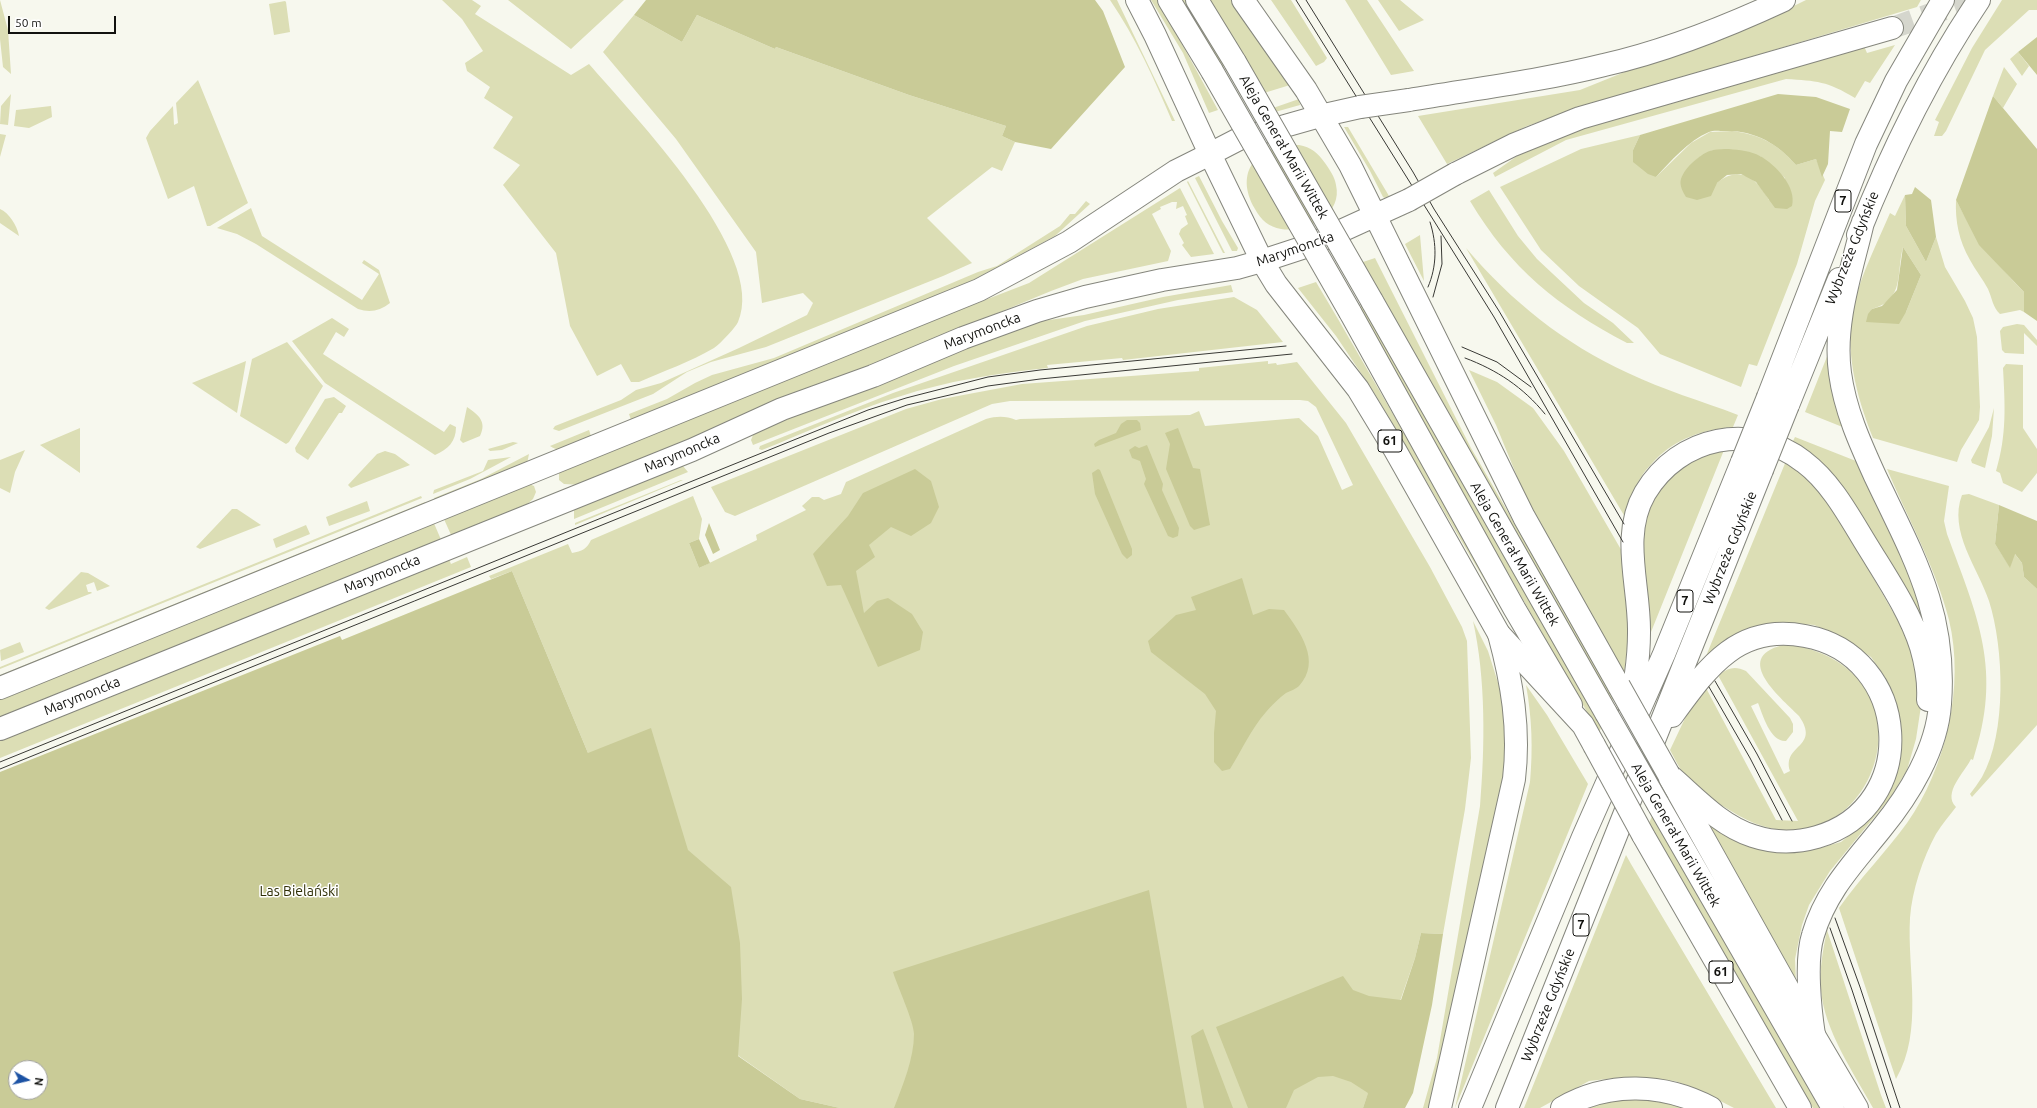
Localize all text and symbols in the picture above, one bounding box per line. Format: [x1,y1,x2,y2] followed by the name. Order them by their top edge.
[10,8,118,34] scale bar
[15,16,42,29] text: 50 m
[1236,72,1332,222] street label: Aleja Generał Marii Wittek
[1822,189,1882,307] street label: Wybrzeże Gdyńskie
[1835,190,1851,212] road number: 7
[1254,228,1336,270] street label: Marymoncka
[941,309,1023,353] street label: Marymoncka
[642,429,722,477] street label: Marymoncka
[1378,430,1402,452] road number: 61
[1467,479,1563,629] street label: Aleja Generał Marii Wittek
[1700,489,1760,607] street label: Wybrzeże Gdyńskie
[341,551,423,597] street label: Marymoncka
[1677,590,1693,612] road number: 7
[41,673,123,719] street label: Marymoncka
[1628,760,1724,910] street label: Aleja Generał Marii Wittek
[259,883,339,899] park label: Las Bielański
[1573,914,1589,936] road number: 7
[1518,946,1578,1064] street label: Wybrzeże Gdyńskie
[1709,961,1733,983] road number: 61
[8,1060,48,1100] north arrow
[32,1077,45,1086] text: N

